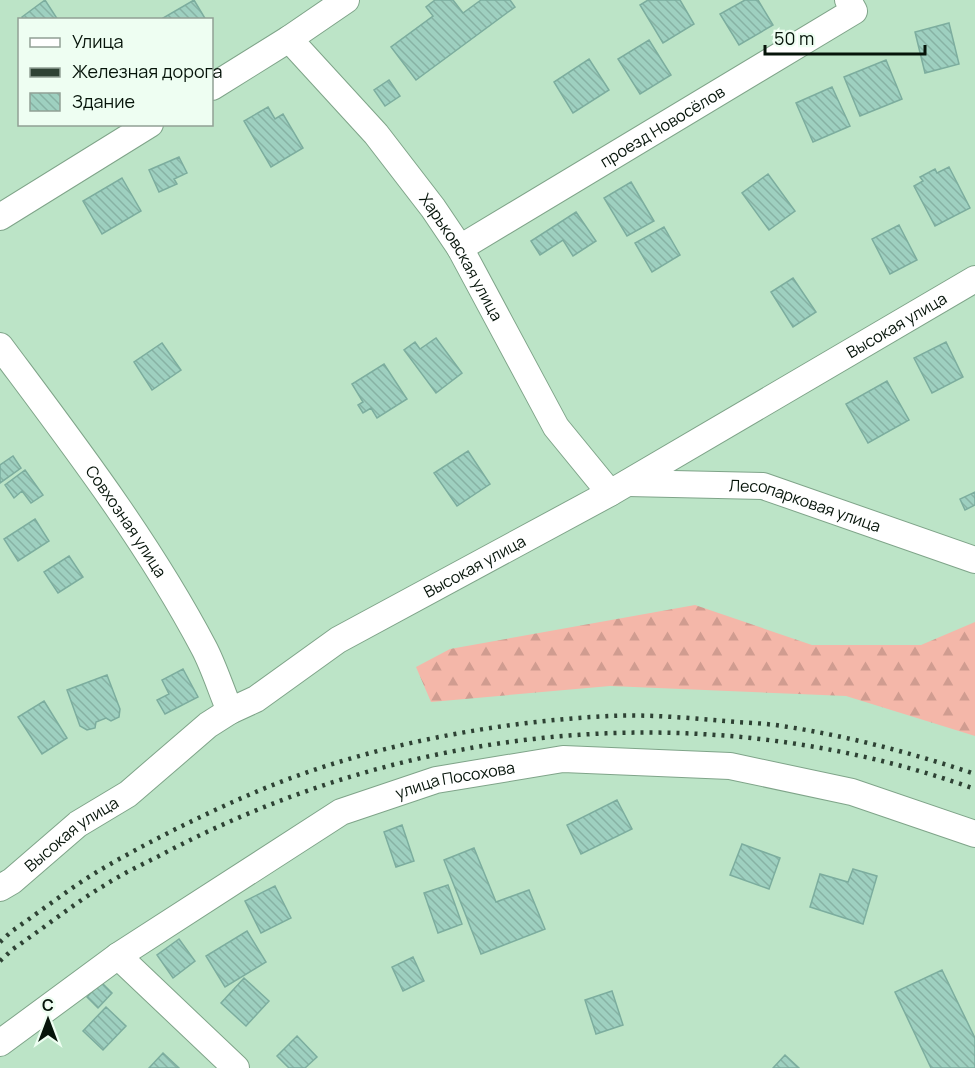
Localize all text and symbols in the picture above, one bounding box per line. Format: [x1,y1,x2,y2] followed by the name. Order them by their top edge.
[18,18,213,126] legend
[765,18,926,56] scale bar
[774,26,814,50] text: 50 m
[72,29,124,53] text: Улица
[72,59,223,83] text: Железная дорога
[596,80,729,172] street label: проезд Новосёлов
[72,89,135,113] text: Здание
[415,189,508,325] street label: Харьковская улица
[842,287,951,363] street label: Высокая улица
[81,461,172,581] street label: Совхозная улица
[729,474,884,537] street label: Лесопарковая улица
[420,530,529,603] street label: Высокая улица
[392,756,516,804] street label: улица Посохова
[20,791,122,876] street label: Высокая улица
[18,990,78,1050] north arrow
[42,994,54,1016] text: С

